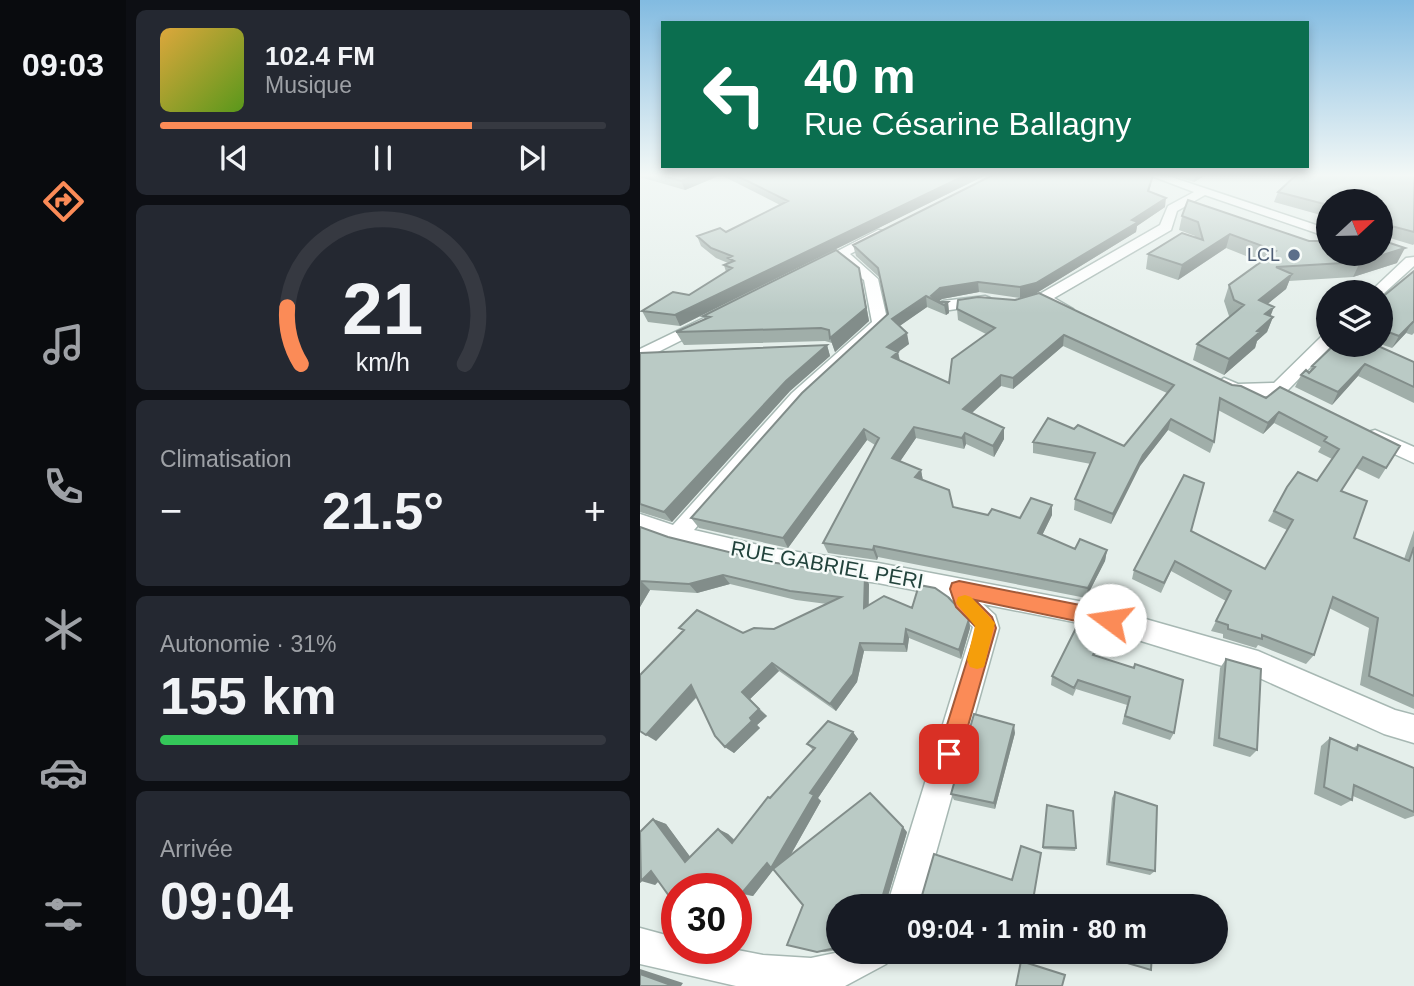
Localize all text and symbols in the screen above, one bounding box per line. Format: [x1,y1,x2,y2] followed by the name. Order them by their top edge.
[265,41,375,71] text: 102.4 FM
[22,47,104,83] text: 09:03
[689,49,780,140] icon: left
[804,49,916,103] text: 40 m
[265,72,352,98] text: Musique
[804,106,1131,142] text: Rue Césarine Ballagny
[215,139,253,177] icon: previous
[364,139,402,177] icon: pause
[513,139,551,177] icon: next
[39,177,88,226] icon: directions
[1316,189,1392,266] north arrow
[1316,189,1393,357] map controls
[1247,245,1280,265] place label: LCL
[1286,247,1302,263] marker: LCL
[343,268,423,349] text: 21
[1316,280,1393,357] button: layers
[39,320,88,369] icon: music
[356,348,410,376] text: km/h
[160,446,292,472] text: Climatisation
[39,462,88,511] icon: phone
[322,482,444,540] text: 21.5°
[160,490,182,532] text: −
[584,490,606,532] text: +
[729,536,925,593] street label: RUE GABRIEL PÉRI
[1073,583,1147,657] position arrow
[39,605,88,654] icon: climate
[160,631,336,657] text: Autonomie · 31%
[160,667,336,725] text: 155 km
[919,724,979,784] pin
[930,735,968,773] icon: arrive
[39,748,88,797] icon: car
[160,836,233,862] text: Arrivée
[160,872,293,930] text: 09:04
[661,873,752,964] speed limit sign: 30
[39,890,88,939] icon: filters
[907,914,1147,944] text: 09:04 · 1 min · 80 m

